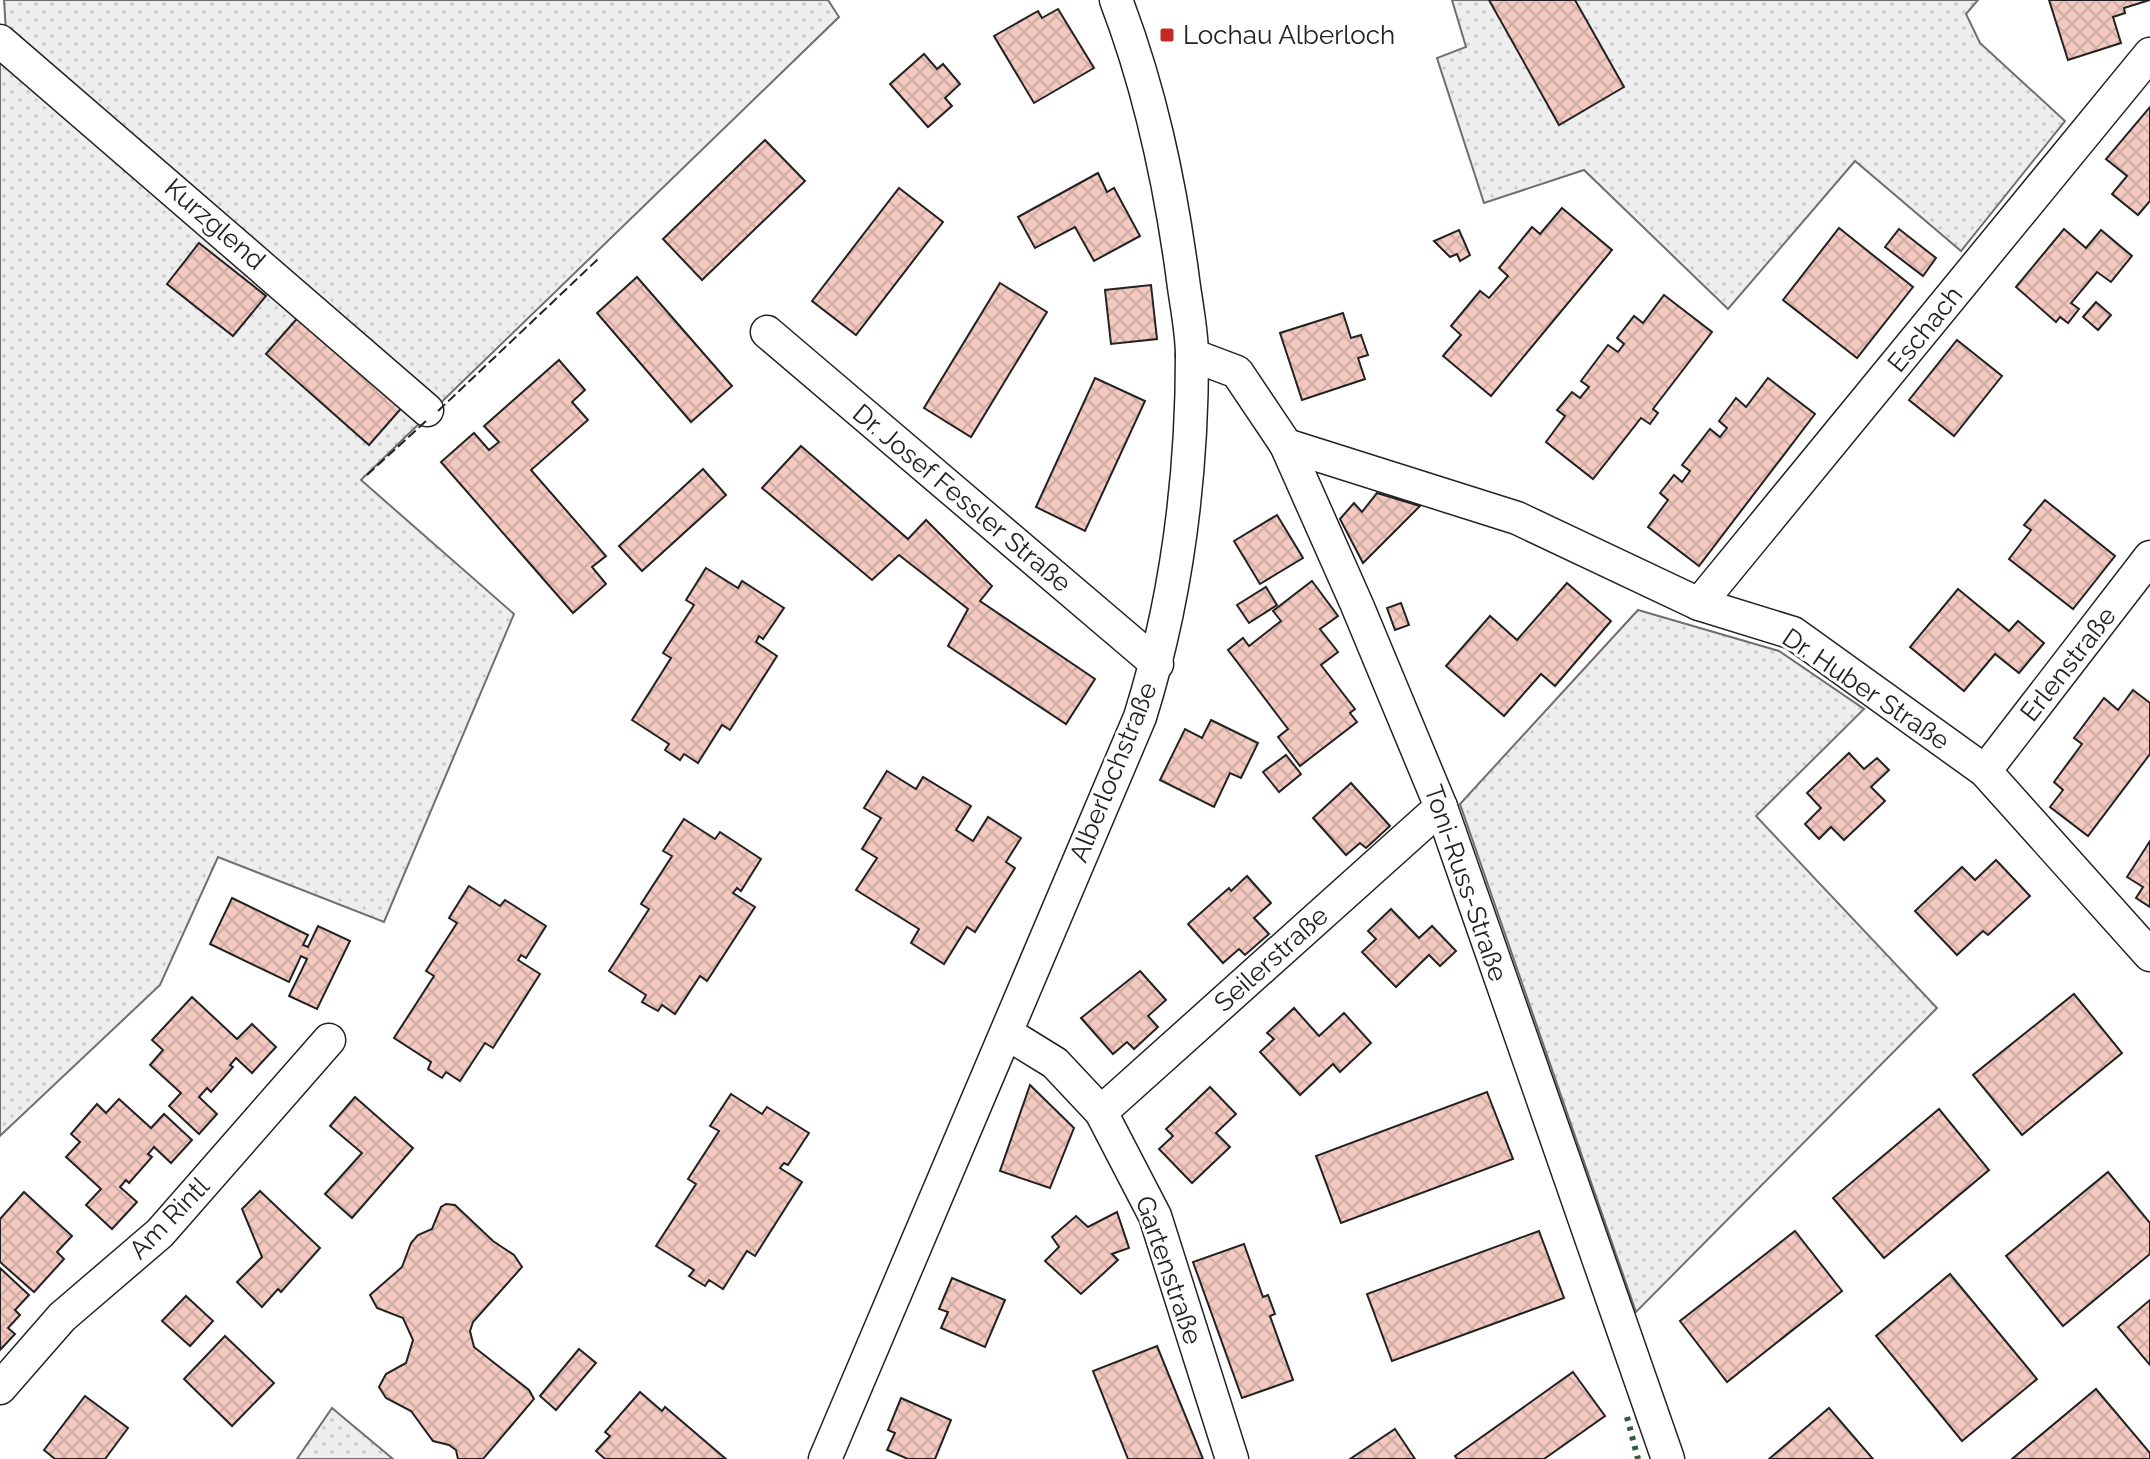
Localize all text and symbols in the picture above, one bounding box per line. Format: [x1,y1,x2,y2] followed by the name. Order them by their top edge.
[1183,20,1395,50] place label: Lochau Alberloch
[1158,26,1176,44] marker: Lochau Alberloch
[159,172,271,276] street label: Kurzglend
[1881,280,1969,378] street label: Eschach
[847,398,1077,598] street label: Dr. Josef Fessler Straße
[2014,601,2122,727] street label: Erlenstraße
[1777,622,1955,756] street label: Dr. Huber Straße
[1063,678,1163,866] street label: Alberlochstraße
[1418,781,1514,985] street label: Toni-Russ-Straße
[1208,900,1334,1018] street label: Seilerstraße
[123,1170,216,1265] street label: Am Rintl
[1130,1192,1208,1348] street label: Gartenstraße

